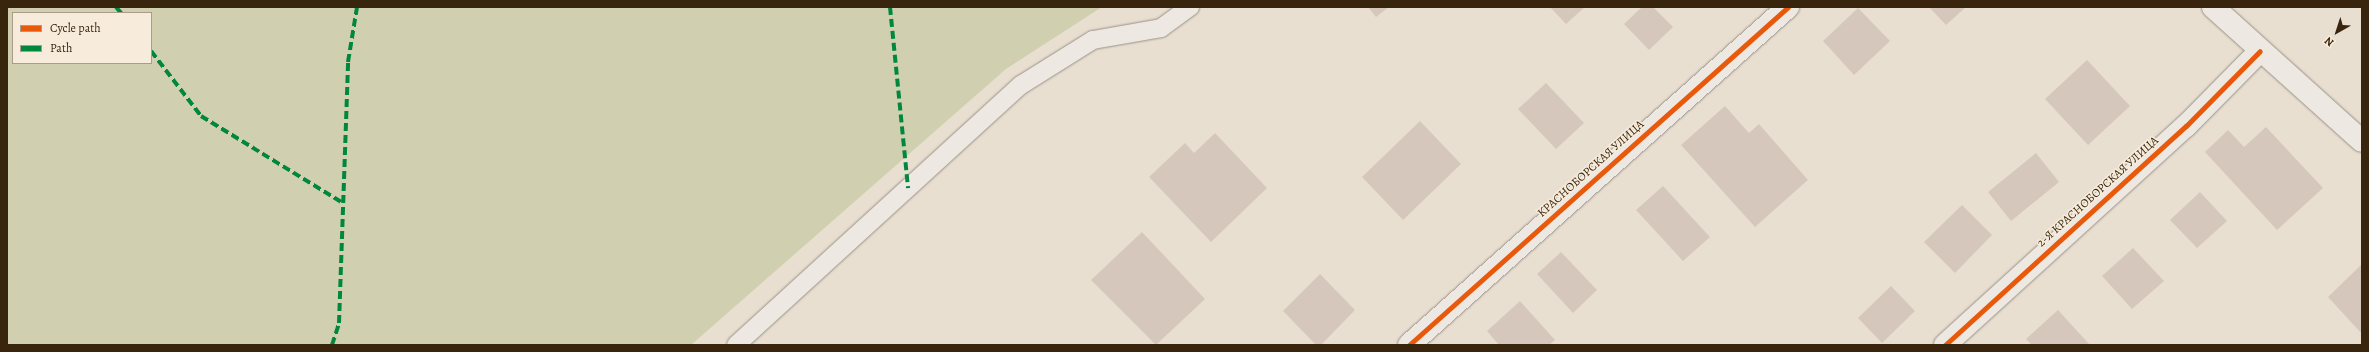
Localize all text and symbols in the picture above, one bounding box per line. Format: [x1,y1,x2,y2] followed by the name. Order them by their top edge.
[12,12,152,64] legend
[2317,12,2357,52] north arrow
[50,20,101,36] text: Cycle path
[2321,33,2337,50] text: N
[50,40,72,56] text: Path
[1535,117,1647,221] street label: КРАСНОБОРСКАЯ УЛИЦА
[2034,134,2162,250] street label: 2-Я КРАСНОБОРСКАЯ УЛИЦА

